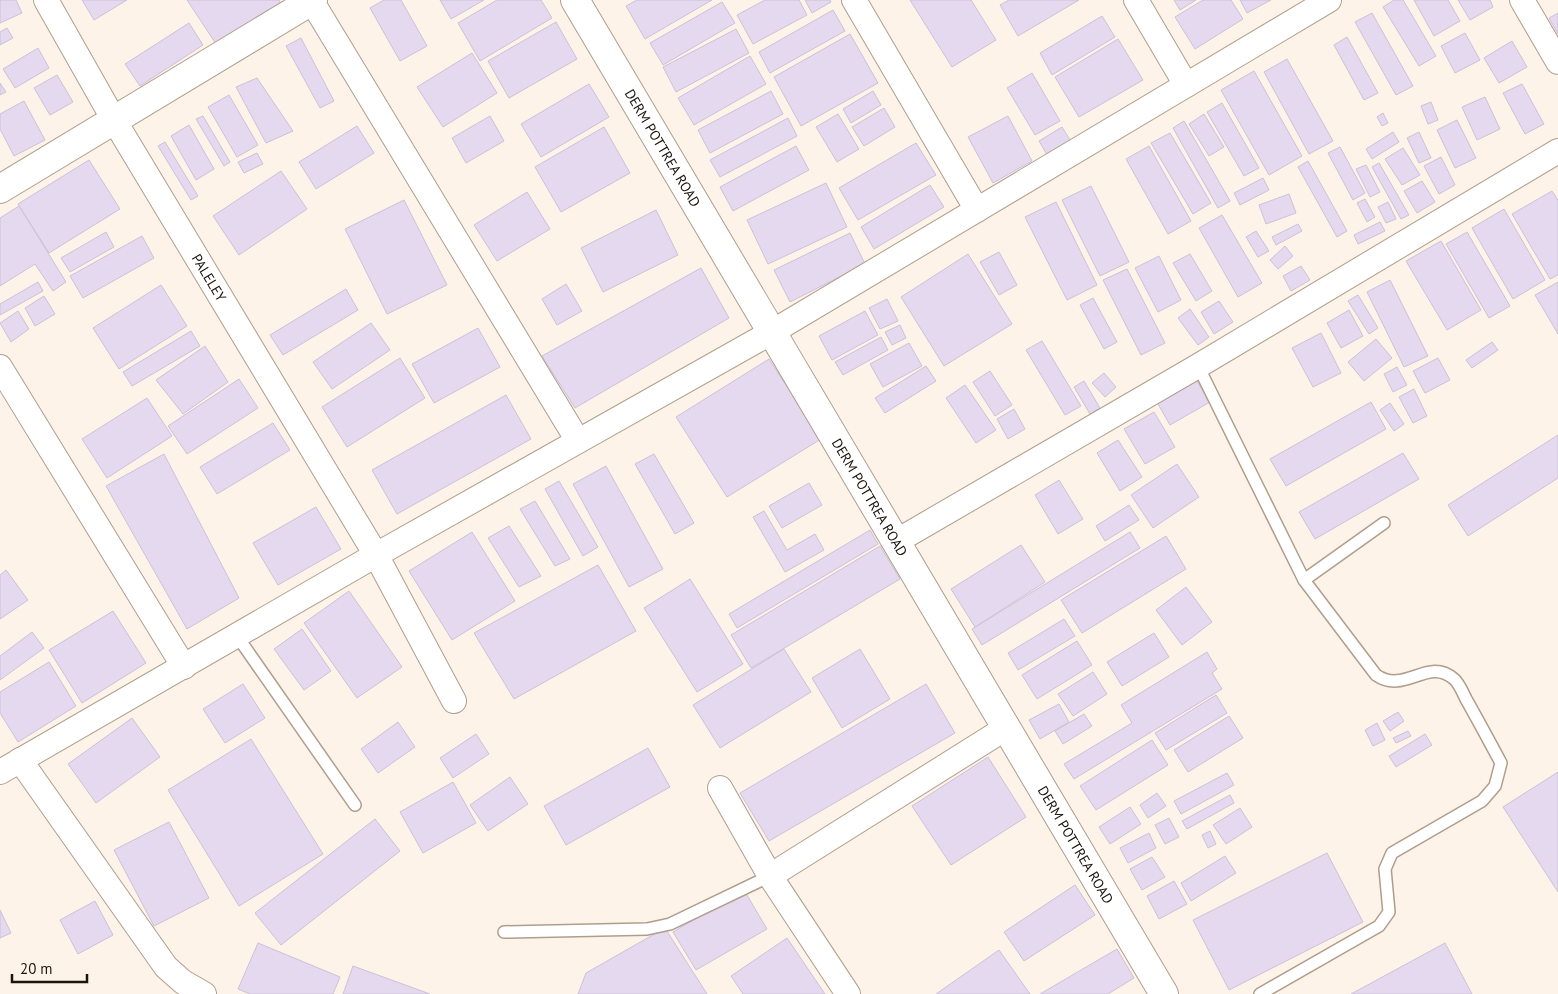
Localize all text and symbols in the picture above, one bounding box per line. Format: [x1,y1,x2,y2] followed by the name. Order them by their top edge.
[621,86,705,210] street label: DERM POTTREA ROAD
[188,251,230,305] street label: PALELEY
[828,435,911,559] street label: DERM POTTREA ROAD
[1034,783,1117,907] street label: DERM POTTREA ROAD
[12,952,88,984] scale bar
[20,959,53,978] text: 20 m

